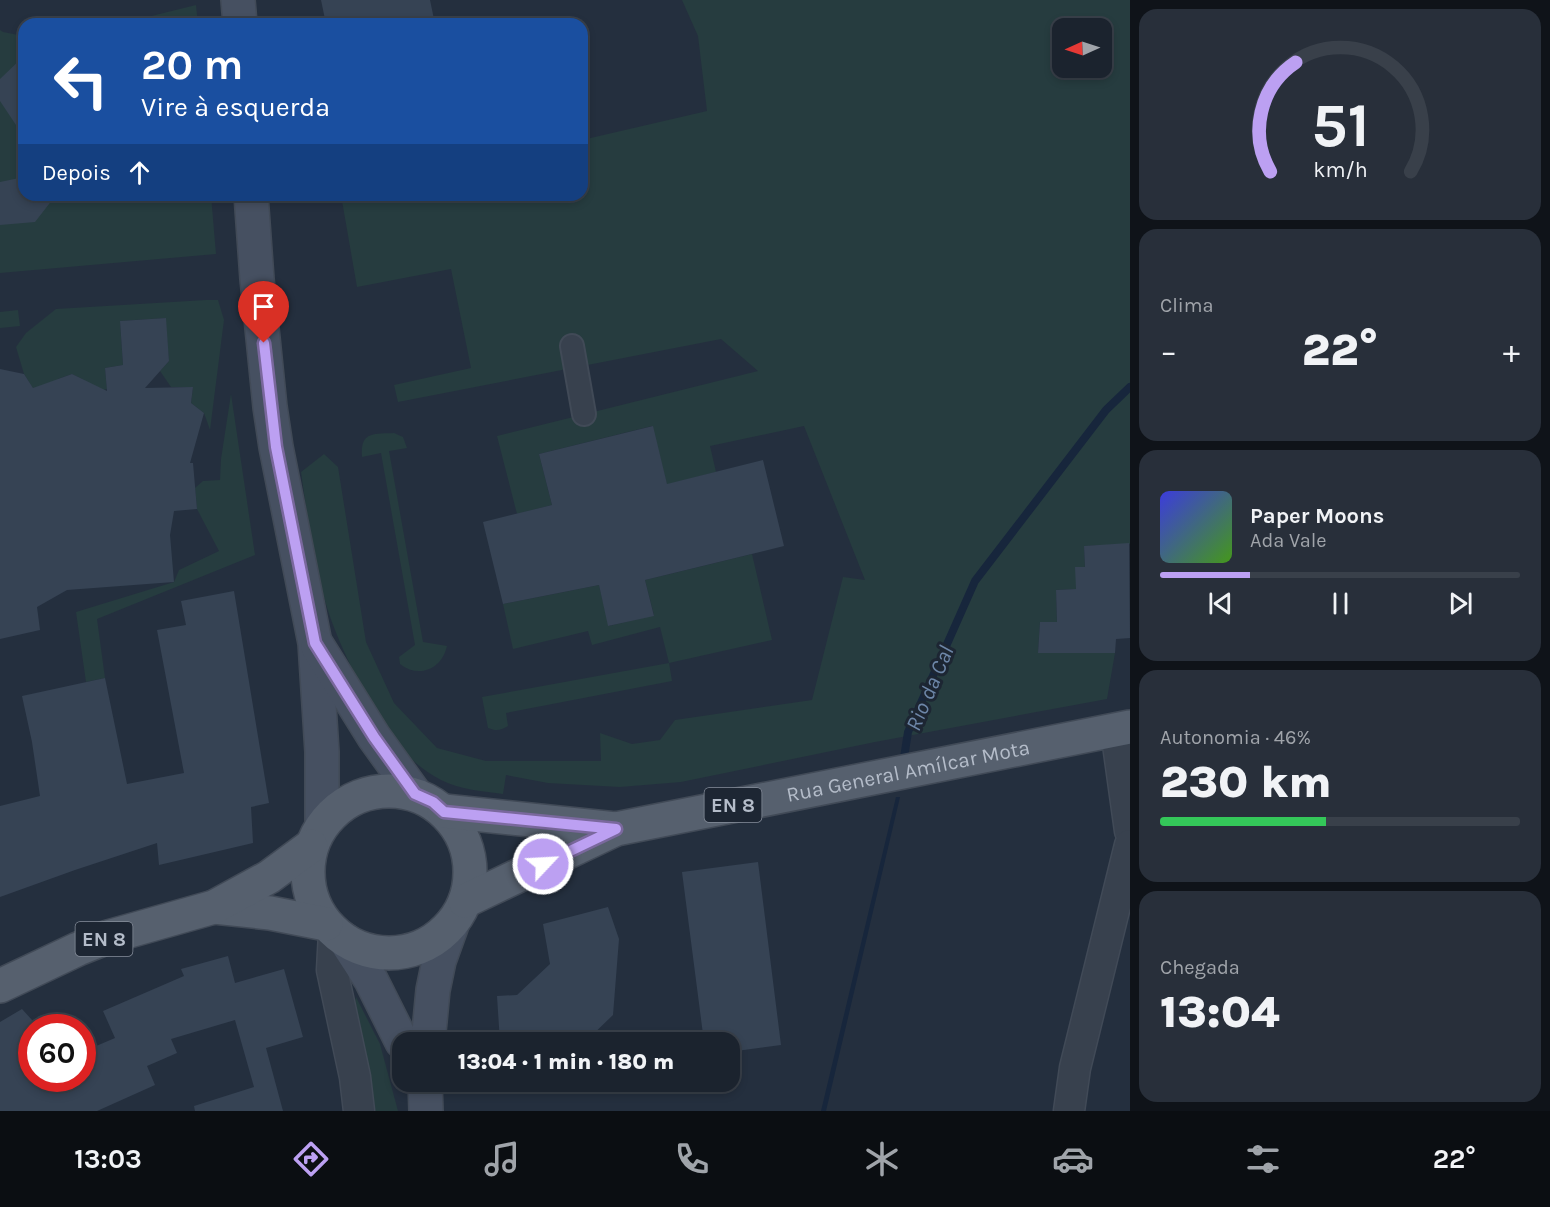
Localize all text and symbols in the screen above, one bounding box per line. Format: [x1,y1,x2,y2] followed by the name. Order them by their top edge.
[1052,18,1112,78] north arrow
[1052,18,1112,78] map controls
[141,40,243,90] text: 20 m
[42,42,120,120] icon: left
[1311,89,1369,162] text: 51
[141,91,330,123] text: Vire à esquerda
[123,156,156,189] icon: ahead
[1313,157,1367,182] text: km/h
[42,160,111,186] text: Depois
[238,281,289,343] pin
[247,290,280,323] icon: arrive
[1160,294,1214,317] text: Clima
[1302,324,1378,376] text: 22°
[1160,332,1177,370] text: −
[1503,332,1520,370] text: +
[1250,503,1384,529] text: Paper Moons
[1250,529,1327,552] text: Ada Vale
[1204,587,1237,620] icon: previous
[1324,587,1357,620] icon: pause
[1444,587,1477,620] icon: next
[900,642,959,735] water label: Rio da Cal
[1160,726,1311,749] text: Autonomia · 46%
[784,735,1032,807] street label: Rua General Amílcar Mota
[1160,756,1332,808] text: 230 km
[704,788,762,822] road number: EN 8
[511,832,575,896] position arrow
[76,922,132,956] road number: EN 8
[1160,956,1240,979] text: Chegada
[1160,986,1280,1038] text: 13:04
[18,1014,96,1092] speed limit sign: 60
[458,1049,674,1075] text: 13:04 · 1 min · 180 m
[290,1138,332,1180] icon: directions
[481,1138,523,1180] icon: music
[671,1138,713,1180] icon: phone
[861,1138,903,1180] icon: climate
[1052,1138,1094,1180] icon: car
[1242,1138,1284,1180] icon: filters
[74,1143,142,1175] text: 13:03
[1433,1143,1476,1175] text: 22°

